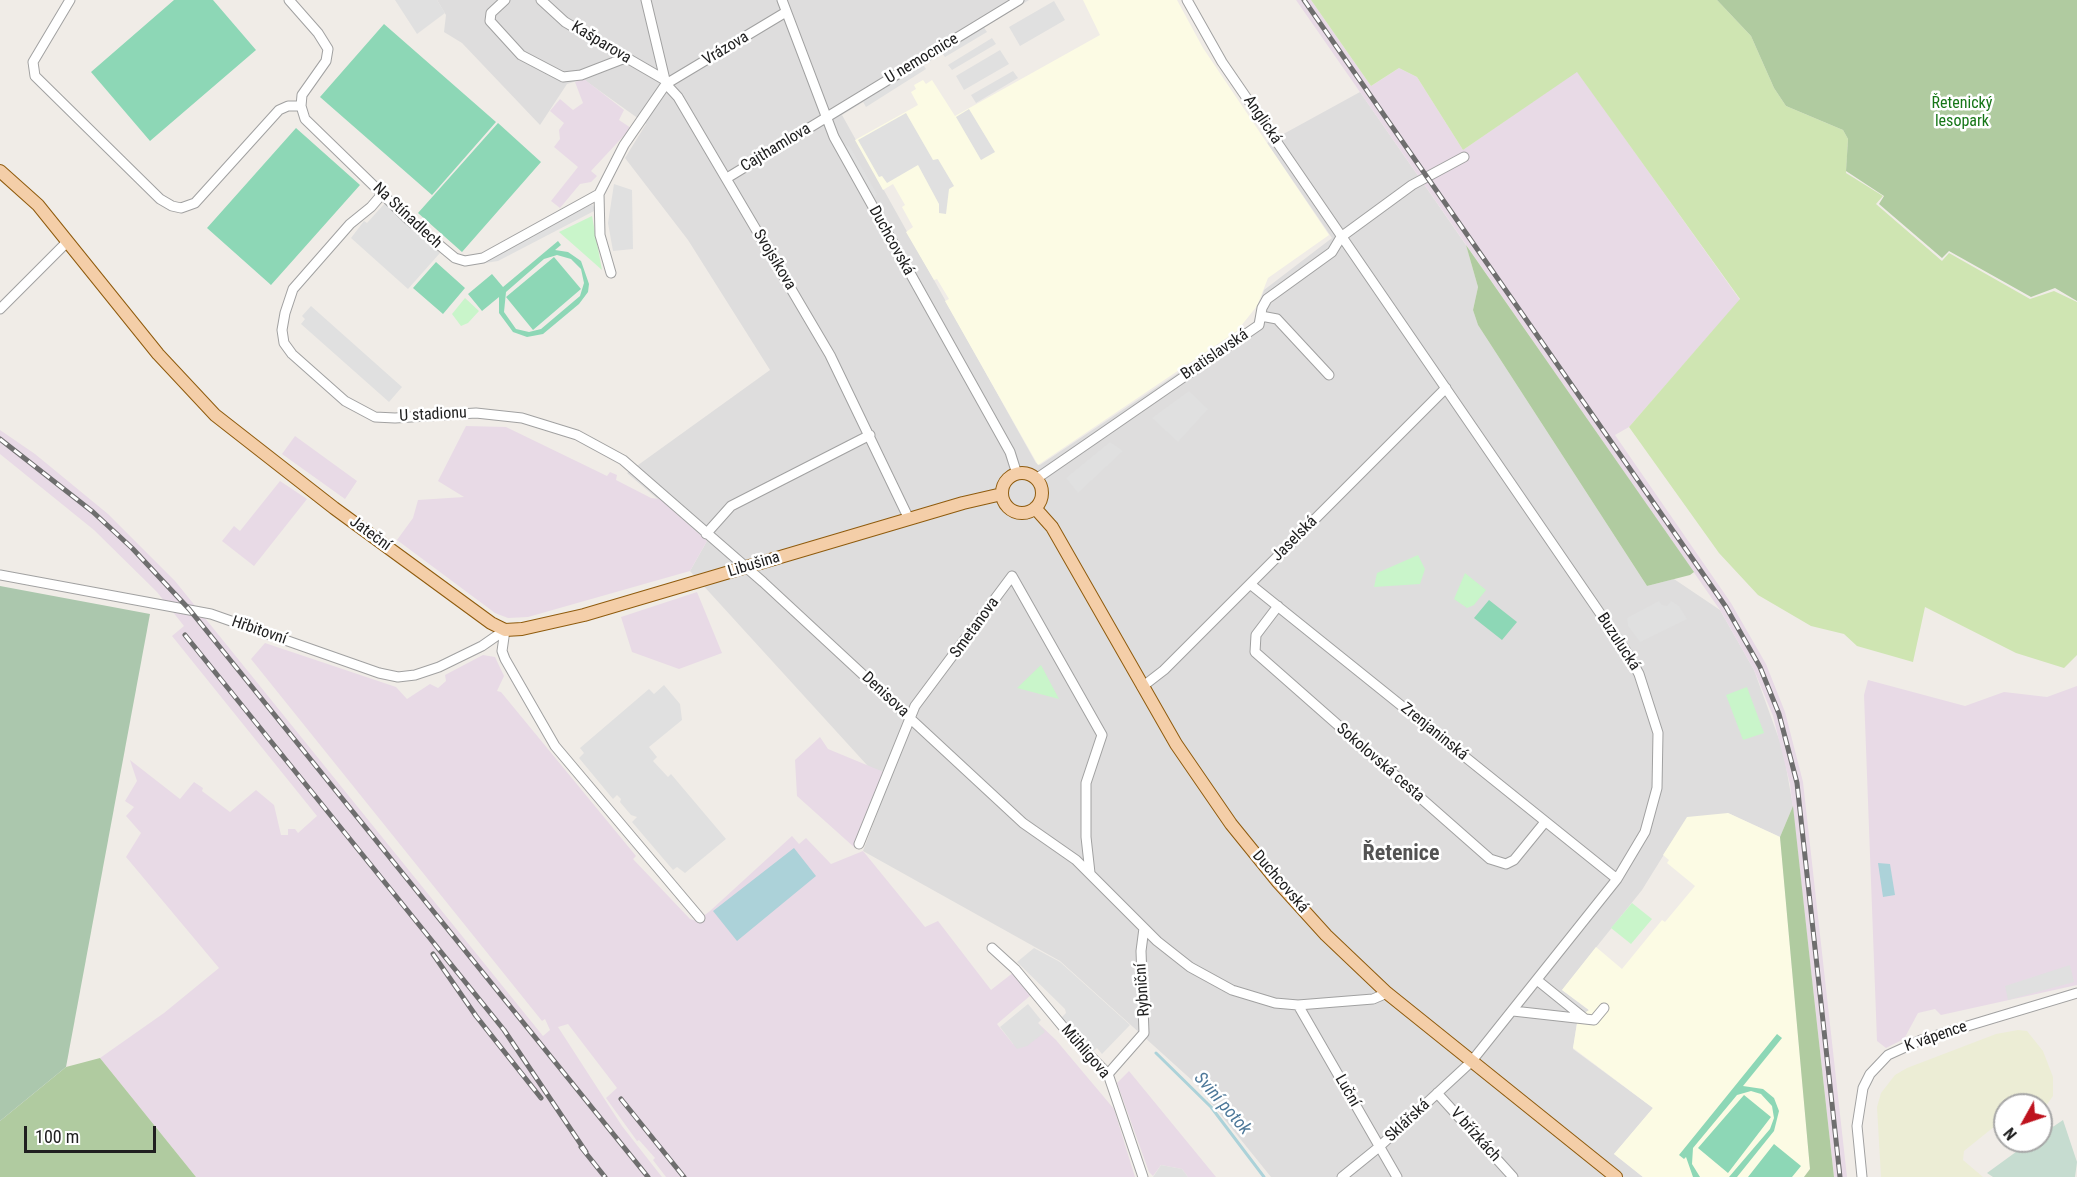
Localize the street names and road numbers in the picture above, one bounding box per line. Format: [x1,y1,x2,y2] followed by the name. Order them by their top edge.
[568,18,634,68] street label: Kašparova
[700,28,752,70] street label: Vrázova
[882,30,962,88] street label: U nemocnice
[1239,92,1285,148] street label: Anglická
[737,120,815,176] street label: Cajthamlova
[368,179,446,253] street label: Na Stínadlech
[864,203,918,279] street label: Duchcovská
[748,226,800,294] street label: Svojsíkova
[1178,326,1252,384] street label: Bratislavská
[399,404,467,426] street label: U stadionu
[1268,512,1322,566] street label: Jaselská
[346,513,394,555] street label: Jateční
[726,548,782,582] street label: Libušina
[947,594,1003,662] street label: Smetanova
[1592,610,1644,674] street label: Buzulucká
[229,613,289,649] street label: Hřbitovní
[857,668,913,722] street label: Denisova
[1397,699,1471,765] street label: Zrenjaninská
[1332,720,1428,806] street label: Sokolovská cesta
[1248,847,1312,917] street label: Duchcovská
[1132,963,1154,1017] street label: Rybniční
[1902,1017,1970,1057] street label: K vápence
[1056,1021,1114,1083] street label: Mühligova
[1330,1072,1364,1110] street label: Luční
[1382,1096,1434,1146] street label: Sklářská
[1446,1104,1504,1166] street label: V břízkách

